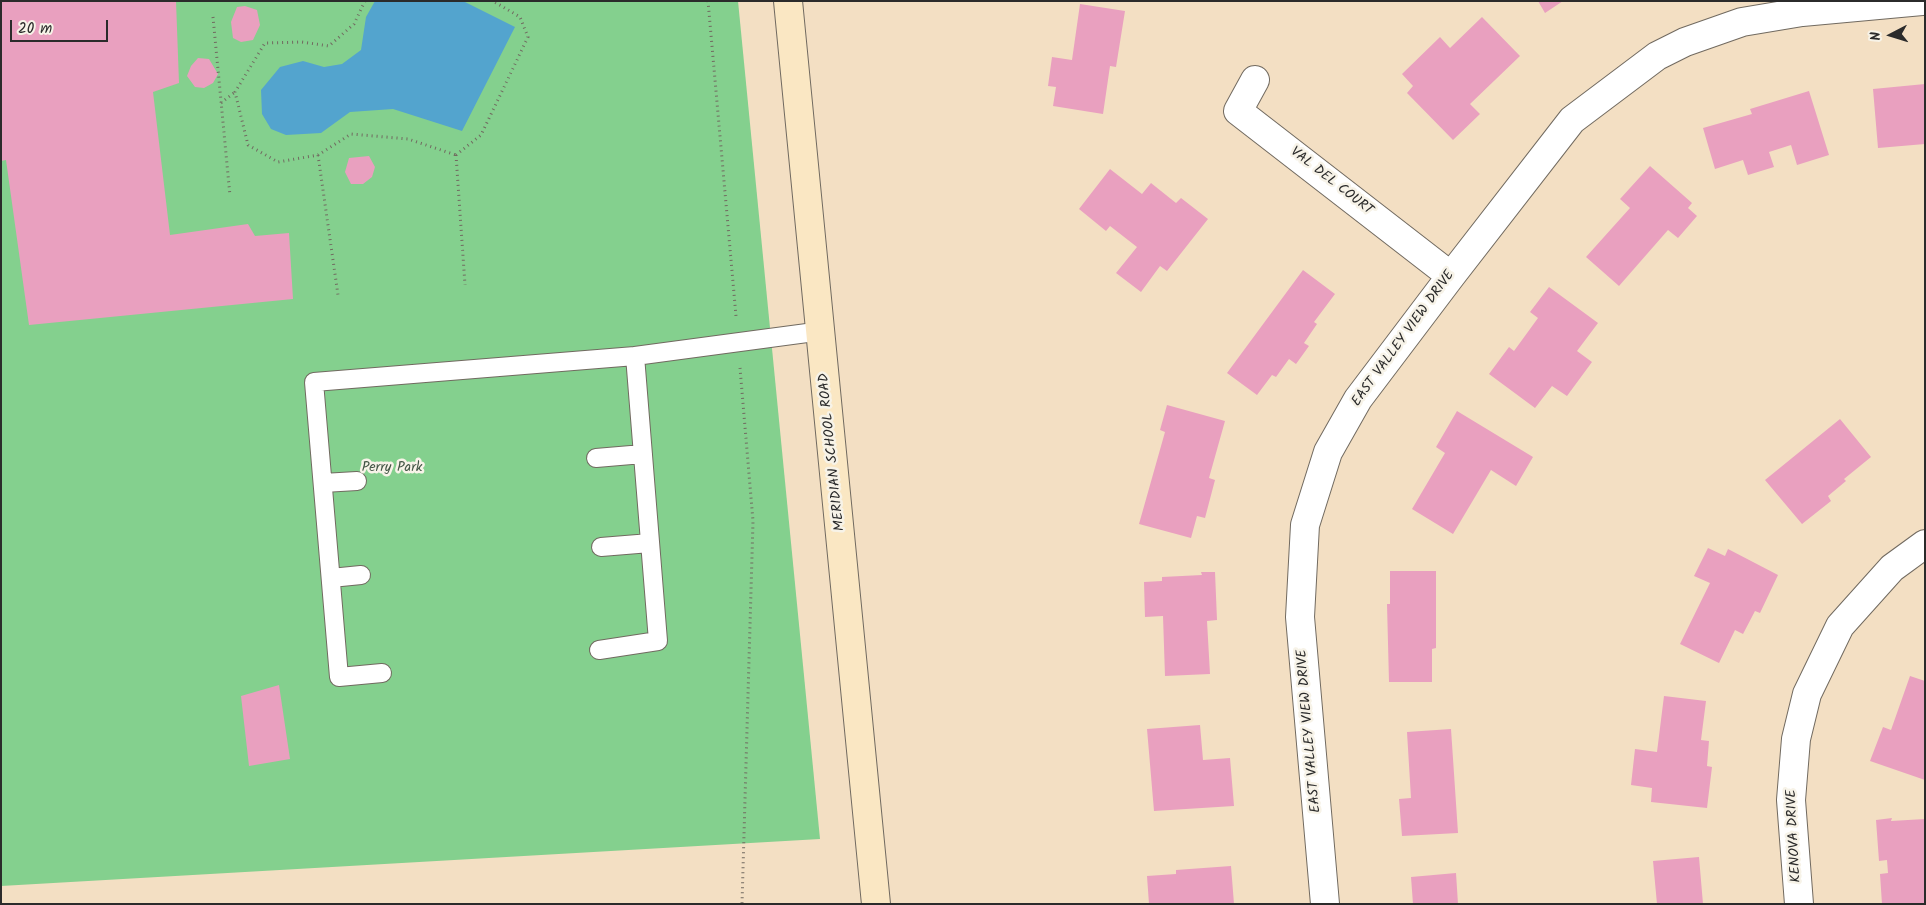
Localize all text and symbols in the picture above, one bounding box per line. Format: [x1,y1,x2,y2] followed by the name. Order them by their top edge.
[12,10,110,42] scale bar
[1866,10,1916,60] north arrow
[18,17,52,41] text: 20 m
[1865,31,1887,42] text: N
[1286,144,1376,220] street label: VAL DEL COURT
[1349,268,1459,410] street label: EAST VALLEY VIEW DRIVE
[816,372,850,532] street label: MERIDIAN SCHOOL ROAD
[362,461,422,477] park label: Perry Park
[1294,649,1326,813] street label: EAST VALLEY VIEW DRIVE
[1784,789,1806,883] street label: KENOVA DRIVE

